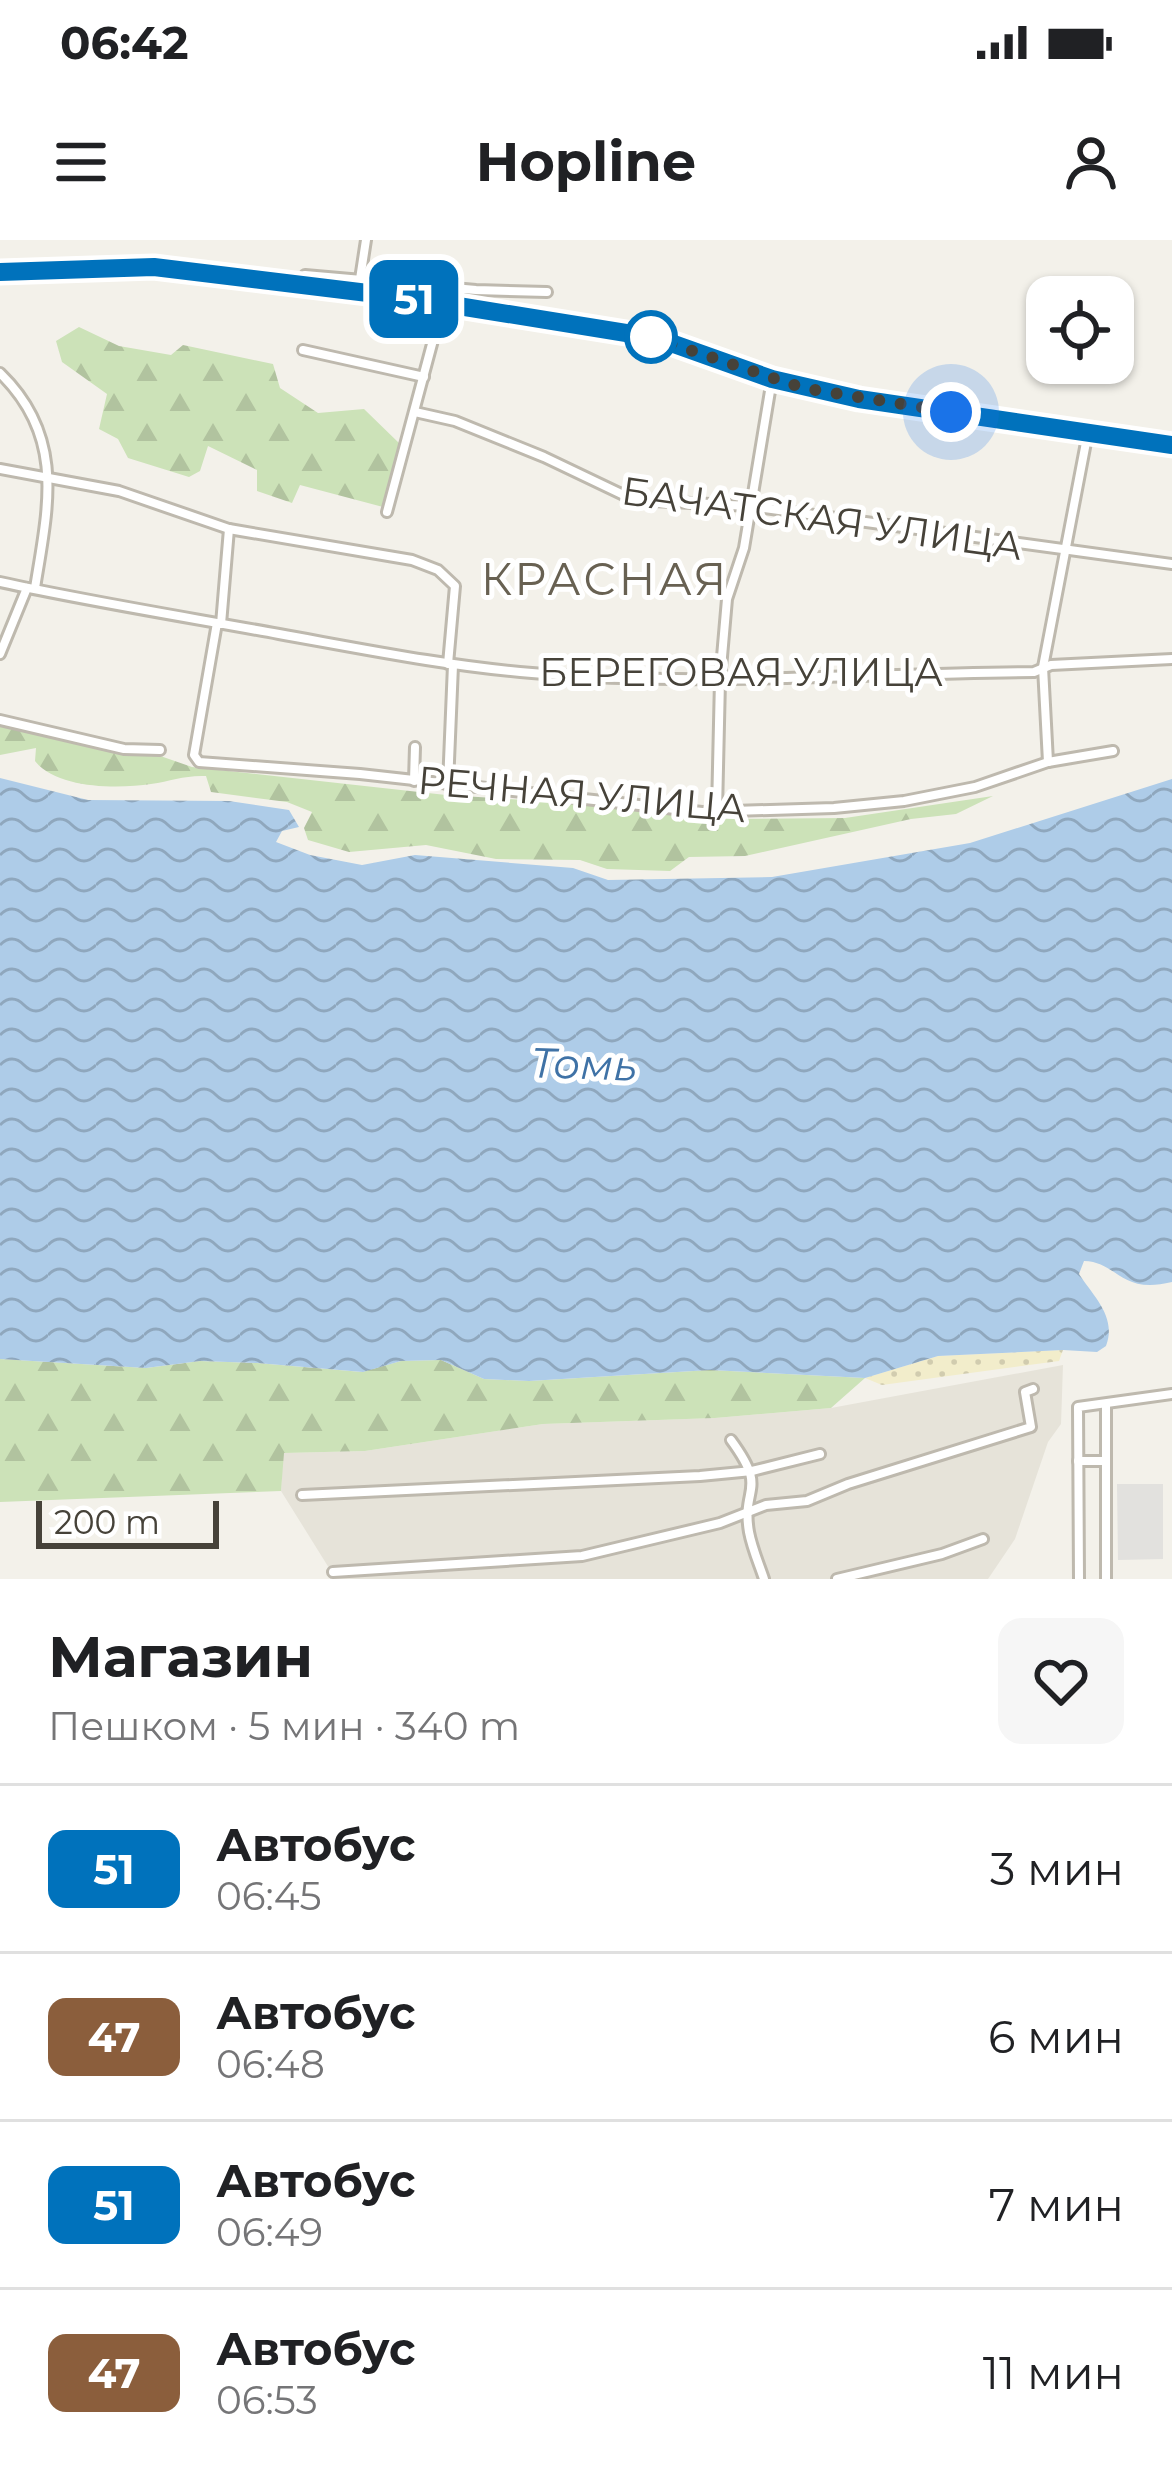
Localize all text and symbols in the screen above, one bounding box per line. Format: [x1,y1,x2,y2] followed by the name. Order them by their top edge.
[60,15,189,70] text: 06:42
[48,129,114,195] icon: menu
[476,129,696,195] text: Hopline
[1058,129,1124,195] icon: person
[360,260,468,338] line badge: 51
[393,273,435,325] text: 51
[1026,276,1134,384] map controls
[1026,276,1134,384] button: locate
[626,312,676,362] unlabelled marker
[921,382,981,442] your location
[618,466,1026,570] street label: БАЧАТСКАЯ УЛИЦА
[481,551,729,606] district label: КРАСНАЯ
[539,648,943,696] street label: БЕРЕГОВАЯ УЛИЦА
[416,756,748,832] street label: РЕЧНАЯ УЛИЦА
[530,1036,638,1092] water label: Томь
[36,1495,219,1548] scale bar
[54,1502,160,1542] text: 200 m
[998,1618,1124,1744] button: heart
[48,1622,313,1691] text: Магазин
[48,1702,520,1750] text: Пешком · 5 мин · 340 m
[216,1817,416,1872] text: Автобус
[990,1841,1124,1896] text: 3 мин
[93,1843,135,1895] text: 51
[216,1872,322,1920] text: 06:45
[216,1985,416,2040] text: Автобус
[988,2009,1124,2064] text: 6 мин
[87,2011,141,2063] text: 47
[216,2040,325,2088] text: 06:48
[216,2153,416,2208] text: Автобус
[989,2177,1124,2232] text: 7 мин
[93,2179,135,2231] text: 51
[216,2208,323,2256] text: 06:49
[216,2321,416,2376] text: Автобус
[983,2345,1124,2400] text: 11 мин
[87,2347,141,2399] text: 47
[216,2376,318,2424] text: 06:53

